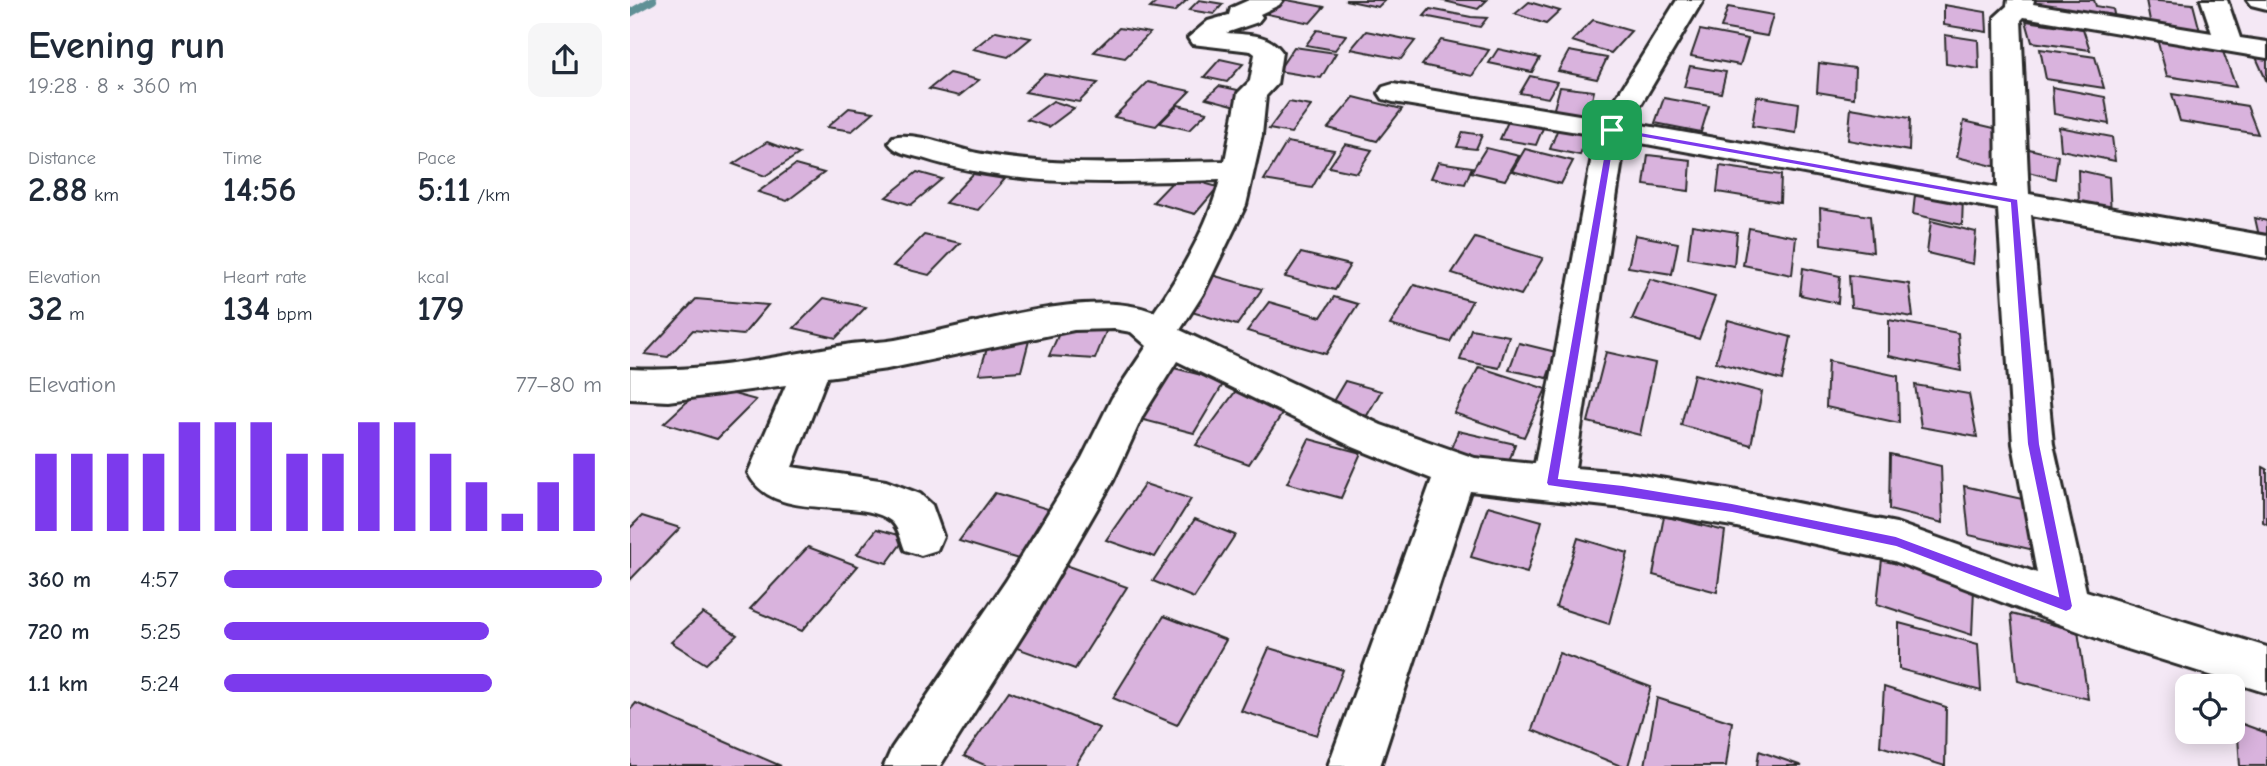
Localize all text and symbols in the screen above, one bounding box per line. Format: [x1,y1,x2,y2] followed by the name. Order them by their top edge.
[528,23,602,97] button: share
[28,24,225,68] text: Evening run
[28,72,197,99] text: 19:28 · 8 × 360 m
[1582,100,1642,160] pin
[1593,111,1631,149] icon: arrive
[28,147,96,169] text: Distance
[223,147,262,169] text: Time
[417,147,456,169] text: Pace
[28,169,88,210] text: 2.88
[223,169,297,210] text: 14:56
[417,169,471,210] text: 5:11
[88,184,119,206] text: km
[471,184,510,206] text: /km
[28,266,101,288] text: Elevation
[223,266,306,288] text: Heart rate
[417,266,449,288] text: kcal
[28,288,63,329] text: 32
[223,288,270,329] text: 134
[417,288,464,329] text: 179
[63,303,85,325] text: m
[270,303,312,325] text: bpm
[28,371,116,398] text: Elevation
[516,371,602,398] text: 77–80 m
[28,566,91,593] text: 360 m
[140,566,179,593] text: 4:57
[28,618,89,645] text: 720 m
[140,618,181,645] text: 5:25
[28,670,88,697] text: 1.1 km
[140,670,180,697] text: 5:24
[2175,674,2245,744] map controls
[2175,674,2245,744] button: locate

